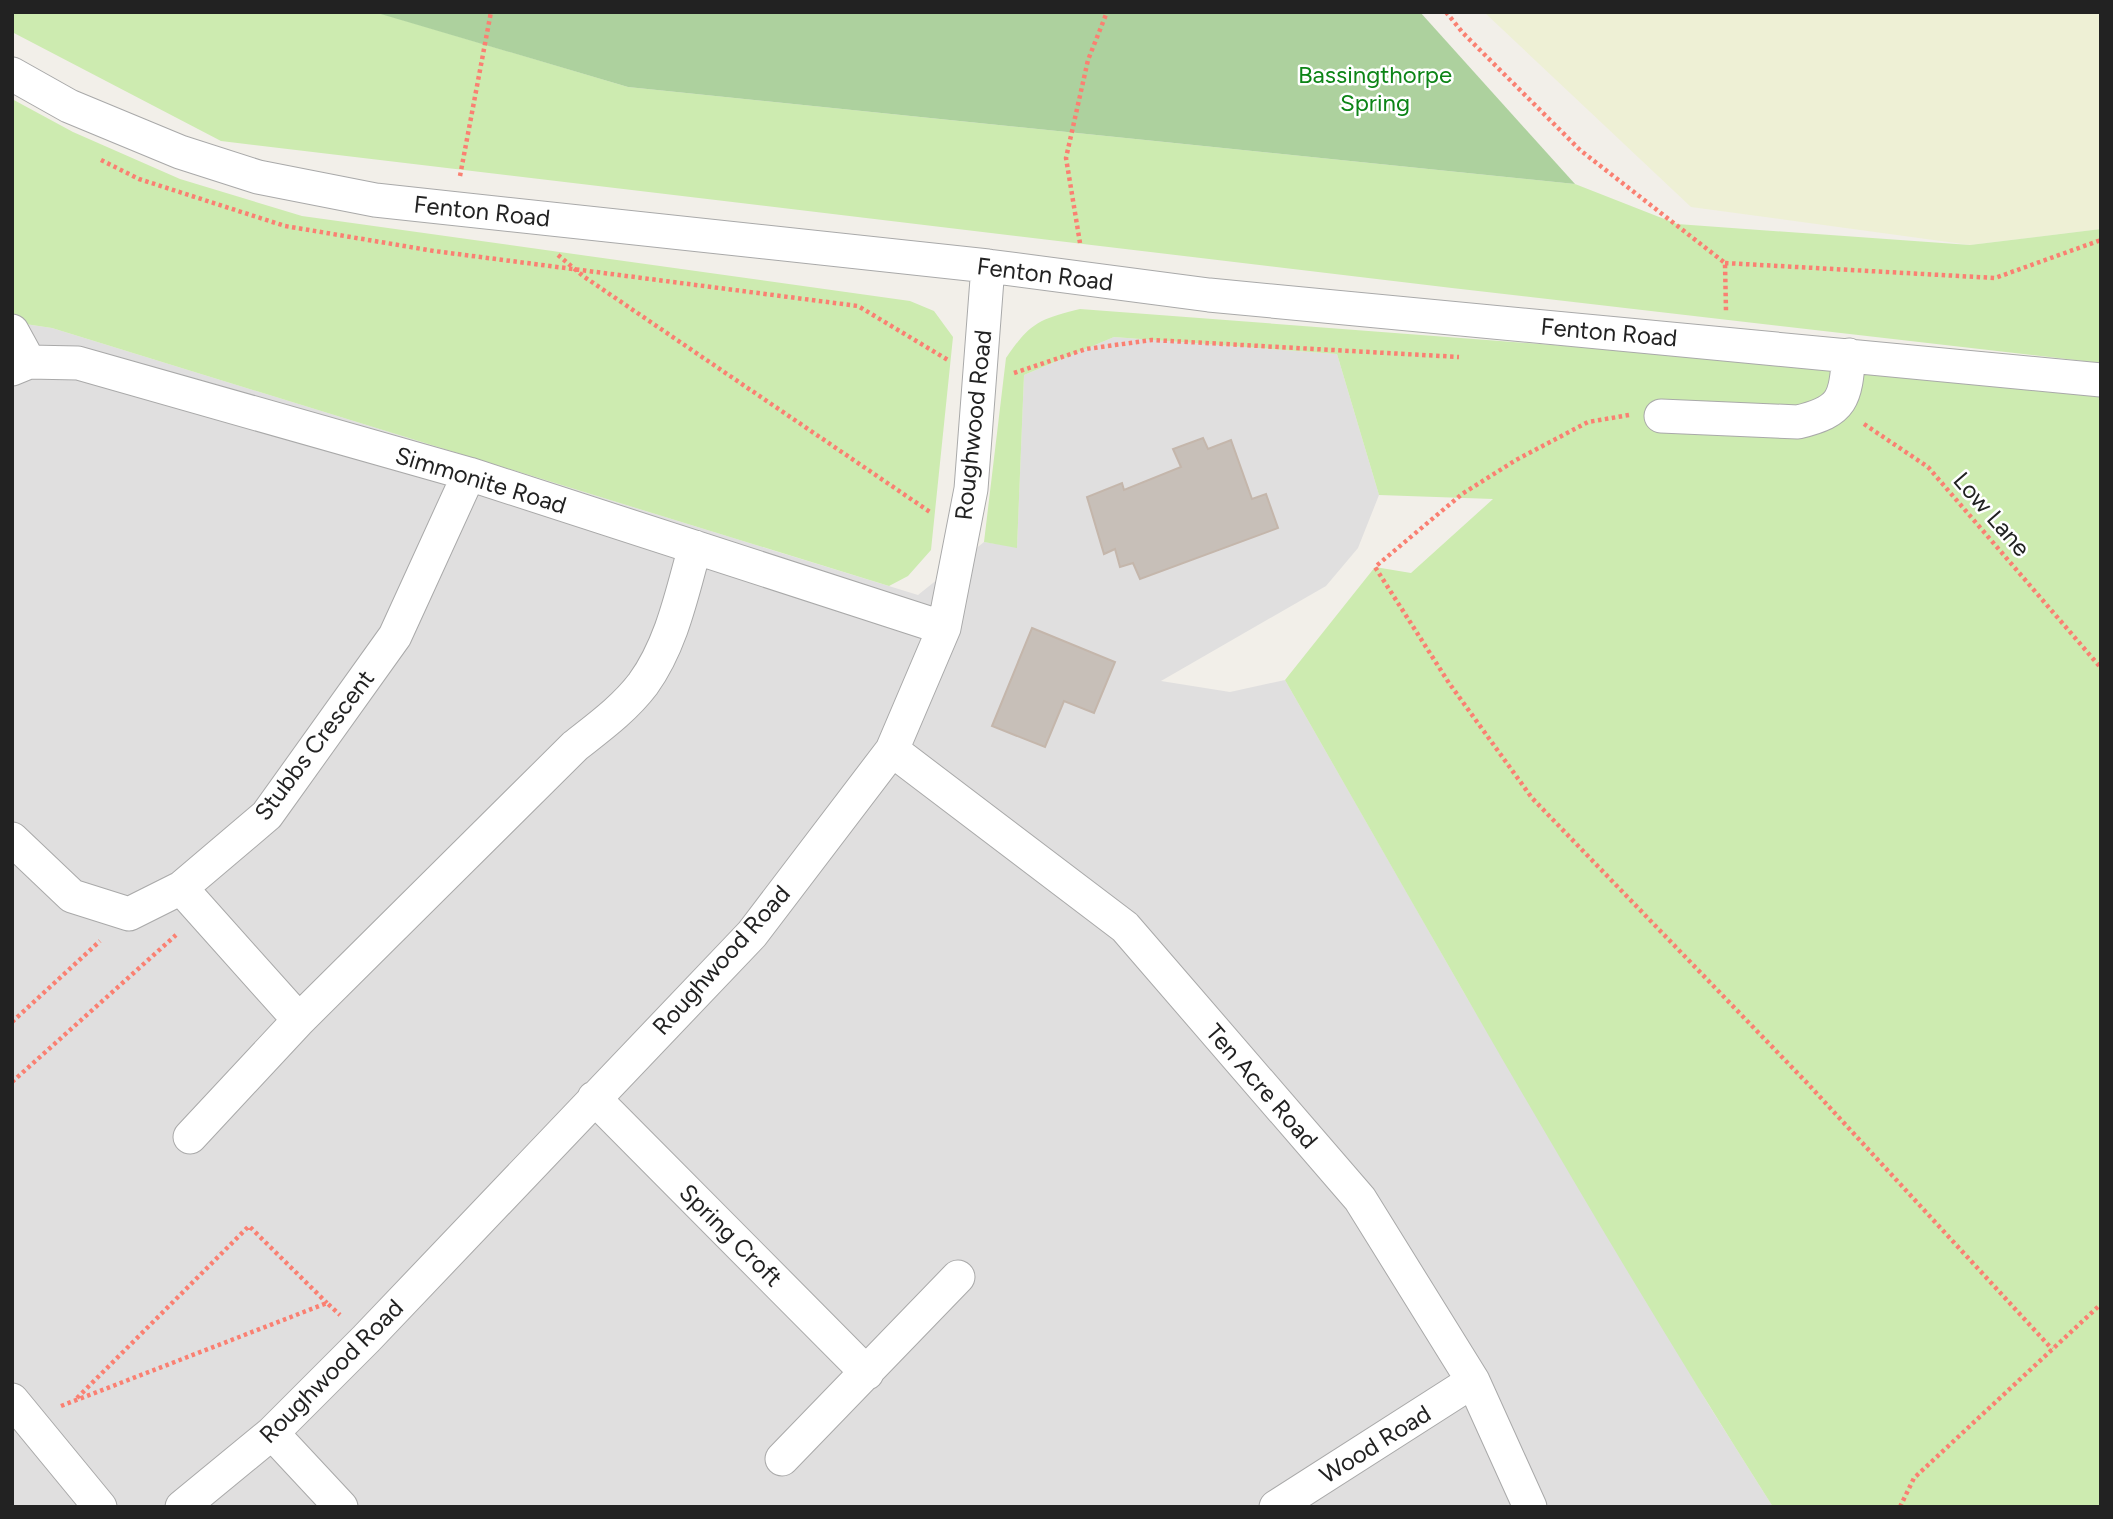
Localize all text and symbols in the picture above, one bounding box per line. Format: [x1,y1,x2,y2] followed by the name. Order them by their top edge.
[1298,60,1452,117] park label: Bassingthorpe Spring
[412,189,552,233] street label: Fenton Road
[975,251,1115,297] street label: Fenton Road
[1540,312,1678,352] street label: Fenton Road
[949,328,997,522] street label: Roughwood Road
[392,440,570,520] street label: Simmonite Road
[1948,466,2036,562] street label: Low Lane
[248,664,380,826] street label: Stubbs Crescent
[646,879,796,1041] street label: Roughwood Road
[1200,1018,1324,1154] street label: Ten Acre Road
[674,1178,788,1292] street label: Spring Croft
[253,1293,409,1449] street label: Roughwood Road
[1314,1399,1436,1489] street label: Wood Road

